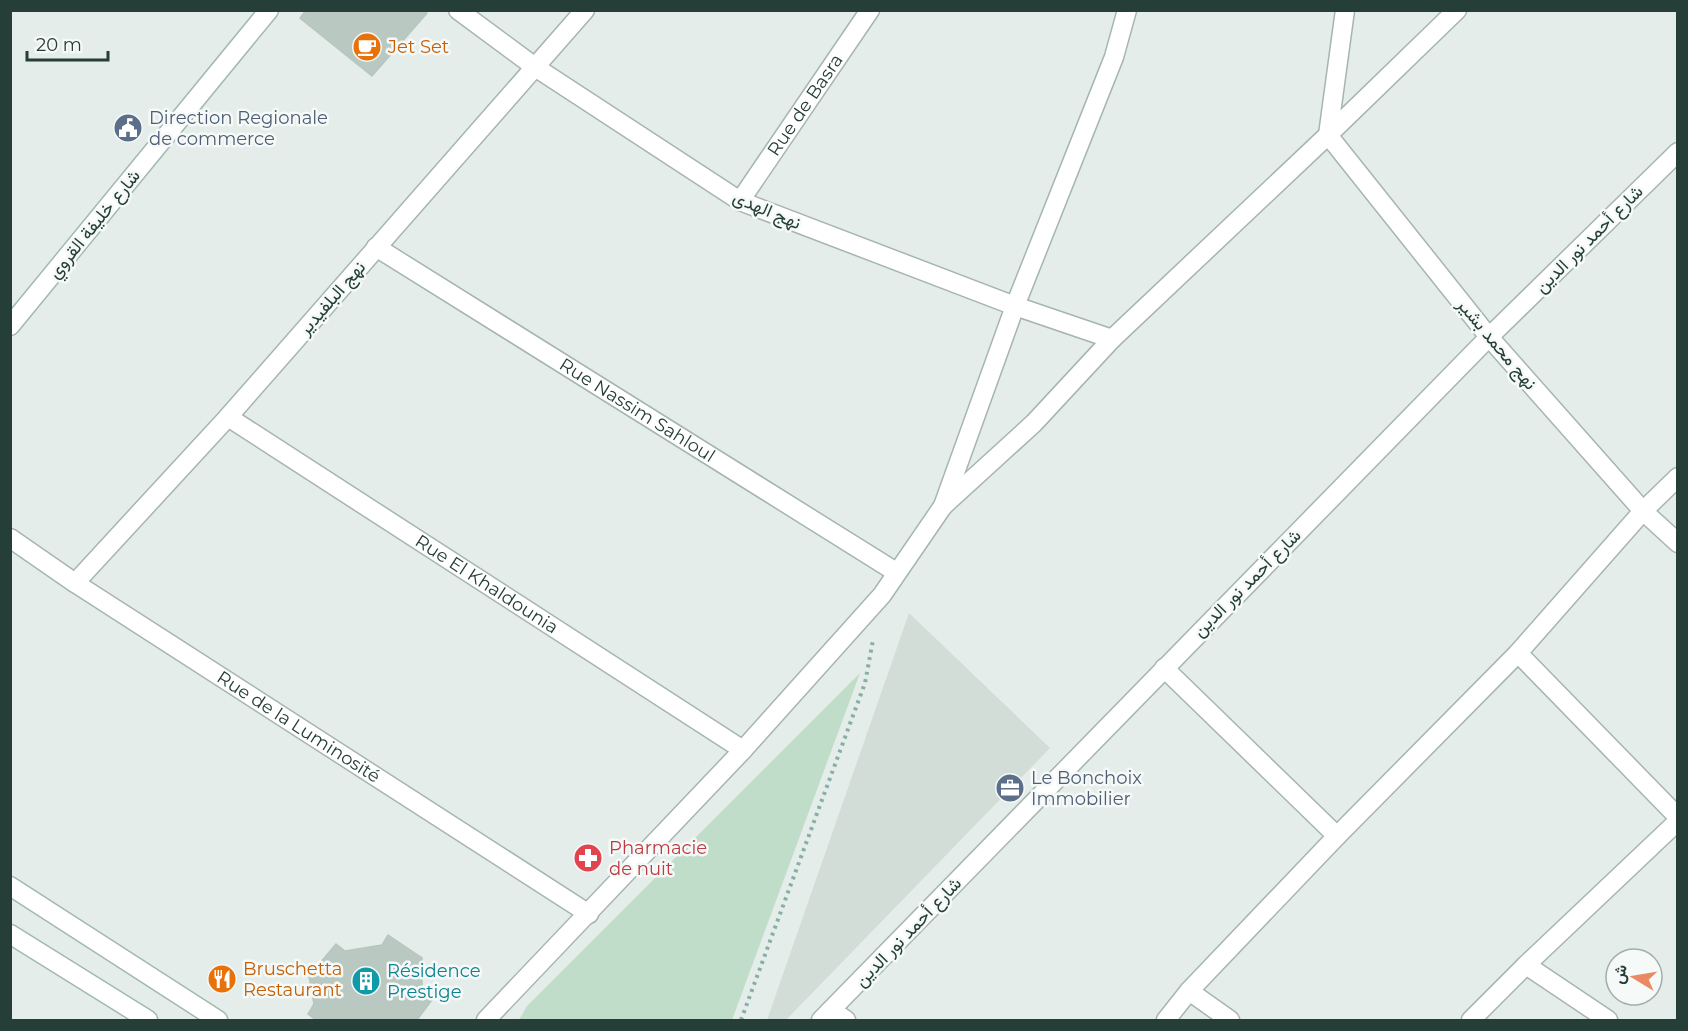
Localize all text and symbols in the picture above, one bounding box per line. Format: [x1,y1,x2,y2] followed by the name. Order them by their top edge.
[27,24,108,62] scale bar
[351,31,383,63] cafe icon: Jet Set
[36,34,82,56] text: 20 m
[387,36,449,58] place label: Jet Set
[763,50,848,160] street label: Rue de Basra
[149,107,328,150] place label: Direction Regionale de commerce
[112,112,144,144] public building icon: Direction Regionale de commerce
[43,165,148,285] street label: شارع خليفة القروي
[1530,180,1648,298] street label: شارع أحمد نور الدين
[729,186,804,235] street label: نهج الهدى
[293,257,371,341] street label: نهج البلفيدير
[1451,293,1542,395] street label: نهج محمد بشير
[555,353,719,467] street label: Rue Nassim Sahloul
[1188,524,1306,642] street label: شارع أحمد نور الدين
[411,530,562,639] street label: Rue El Khaldounia
[213,666,385,788] street label: Rue de la Luminosité
[1031,767,1142,810] place label: Le Bonchoix Immobilier
[994,772,1026,804] office icon: Le Bonchoix Immobilier
[609,837,707,880] place label: Pharmacie de nuit
[572,842,604,874] pharmacy icon: Pharmacie de nuit
[850,873,967,992] street label: شارع أحمد نور الدين
[1604,947,1664,1007] north arrow
[243,958,342,1001] place label: Bruschetta Restaurant
[387,960,481,1003] place label: Résidence Prestige
[206,963,238,995] restaurant icon: Bruschetta Restaurant
[1609,963,1631,985] text: ش
[350,965,382,997] building icon: Résidence Prestige

